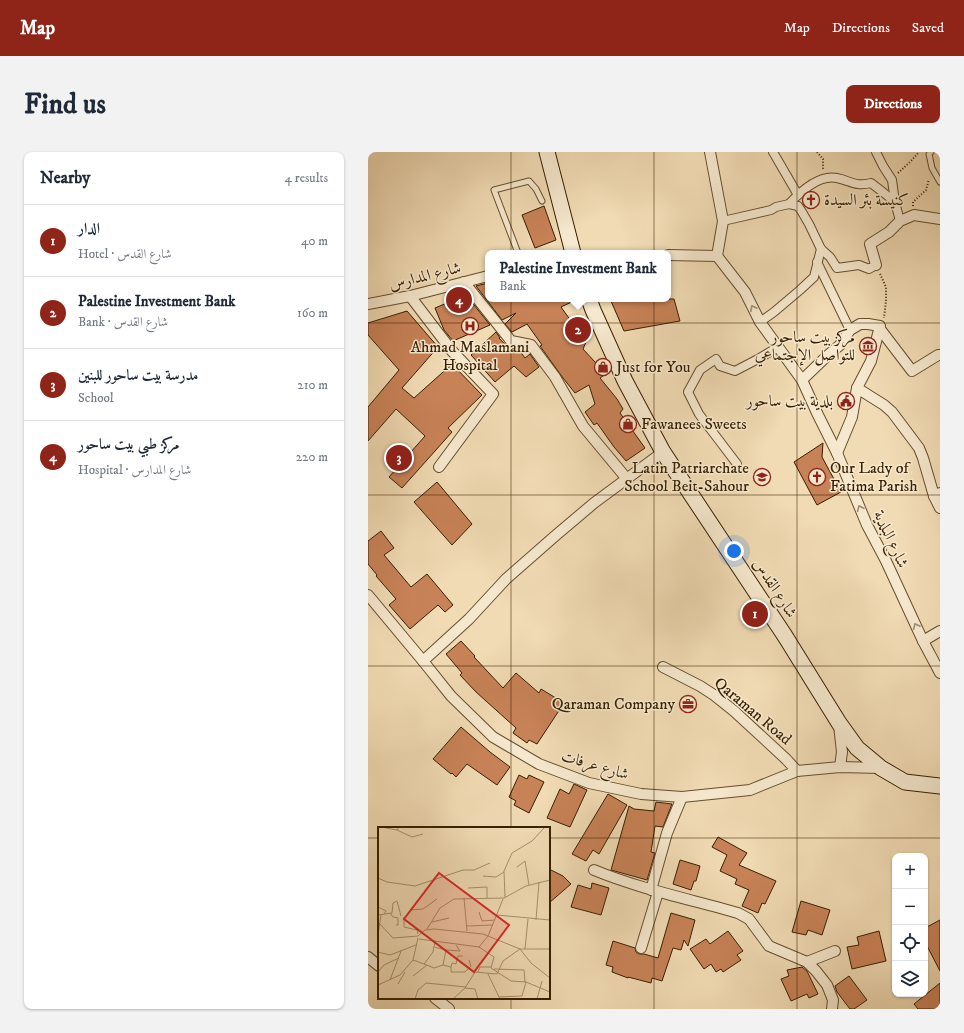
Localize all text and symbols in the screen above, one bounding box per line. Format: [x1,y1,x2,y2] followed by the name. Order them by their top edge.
[20,17,55,40] text: Map
[784,19,810,37] text: Map
[832,19,890,37] text: Directions
[912,19,944,37] text: Saved
[846,85,940,123] button: Directions
[24,87,106,122] text: Find us
[40,167,90,189] text: Nearby
[285,170,328,186] text: 4 results
[801,190,821,210] church icon: كنيسة بئر السيدة
[824,190,909,210] place label: كنيسة بئر السيدة
[78,219,100,238] text: الدار
[51,233,55,249] text: 1
[301,233,328,249] text: 40 m
[78,246,172,262] text: Hotel · شارع القدس
[485,250,671,302] popup
[387,257,464,298] street label: شارع المدارس
[499,259,657,278] text: Palestine Investment Bank
[499,278,526,294] text: Bank
[446,285,472,315] pin: 4
[78,292,236,311] text: Palestine Investment Bank
[50,305,56,321] text: 2
[297,305,328,321] text: 160 m
[750,305,758,312] one-way arrow
[78,314,168,330] text: Bank · شارع القدس
[565,315,591,345] pin: 2
[460,316,480,336] hospital icon: Ahmad Maslamani Hospital
[755,327,855,367] place label: مركز بيت ساحور للتواصل الإجتماعي
[858,336,878,356] museum icon: مركز بيت ساحور للتواصل الإجتماعي
[411,337,529,375] place label: Ahmad Maslamani Hospital
[593,357,613,377] shop icon: Just for You
[614,357,691,377] place label: Just for You
[78,366,198,385] text: مدرسة بيت ساحور للبنين
[51,377,55,393] text: 3
[297,377,328,393] text: 210 m
[78,390,114,406] text: School
[744,391,833,411] place label: بلدية بيت ساحور
[836,391,856,411] public building icon: بلدية بيت ساحور
[618,414,638,434] shop icon: Fawanees Sweets
[641,414,747,434] place label: Fawanees Sweets
[78,435,179,454] text: مركز طبي بيت ساحور
[386,443,412,473] pin: 3
[49,449,57,465] text: 4
[296,449,328,465] text: 220 m
[624,458,749,496] place label: Latin Patriarchate School Beit-Sahour
[830,458,918,496] place label: Our Lady of Fatima Parish
[78,462,191,478] text: Hospital · شارع المدارس
[752,467,772,487] school or university icon: Latin Patriarchate School Beit-Sahour
[807,467,827,487] church icon: Our Lady of Fatima Parish
[857,504,865,511] one-way arrow
[866,507,913,572] street label: شارع البلدية
[724,541,744,561] your location
[746,554,802,623] street label: شارع القدس
[742,599,768,629] pin: 1
[913,622,921,630] one-way arrow
[710,673,796,749] street label: Qaraman Road
[552,694,675,714] place label: Qaraman Company
[678,694,698,714] office icon: Qaraman Company
[558,746,631,787] street label: شارع عرفات
[378,827,550,999] inset map
[892,853,928,997] map controls
[892,853,928,889] button: +
[892,889,928,925] button: −
[892,925,928,961] button: locate
[892,961,928,997] button: layers

